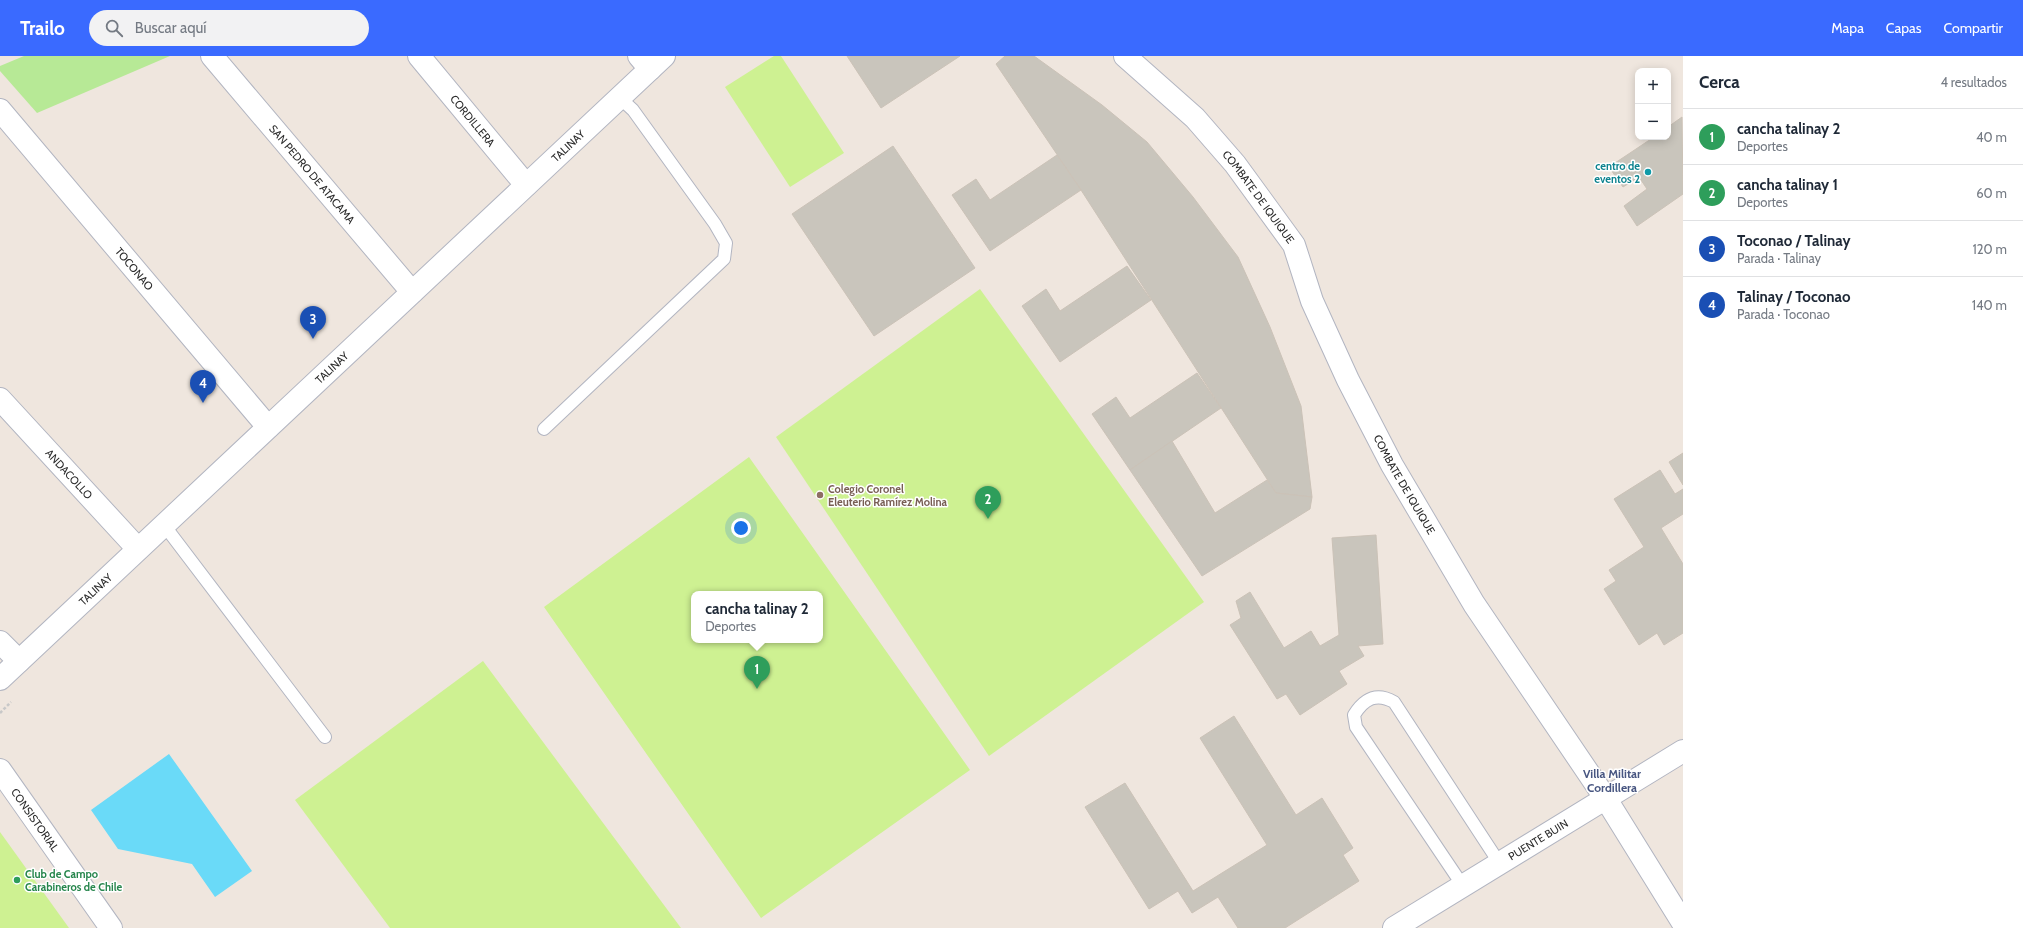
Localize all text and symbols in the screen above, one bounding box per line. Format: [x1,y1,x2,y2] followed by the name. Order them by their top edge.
[89,10,369,46] search box
[20,17,65,40] text: Trailo
[103,17,125,39] icon: search
[135,19,207,37] text: Buscar aquí
[1831,19,1864,37] text: Mapa
[1886,19,1922,37] text: Capas
[1944,19,2003,37] text: Compartir
[1635,68,1671,140] map controls
[1635,68,1671,104] button: +
[1699,72,1740,92] text: Cerca
[1940,74,2007,90] text: 4 resultados
[447,92,498,150] street label: CORDILLERA
[1635,104,1671,140] button: −
[1737,120,1840,138] text: cancha talinay 2
[266,122,358,227] street label: SAN PEDRO DE ATACAMA
[549,127,588,165] street label: TALINAY
[1710,129,1714,145] text: 1
[1976,129,2007,145] text: 40 m
[1737,138,1788,154] text: Deportes
[1219,148,1298,246] street label: COMBATE DE IQUIQUE
[1594,159,1640,186] place label: centro de eventos 2
[1643,167,1653,177] marker: centro de eventos 2
[1737,176,1838,194] text: cancha talinay 1
[1709,185,1715,201] text: 2
[1976,185,2007,201] text: 60 m
[1737,194,1788,210] text: Deportes
[1737,232,1851,250] text: Toconao / Talinay
[1708,241,1716,257] text: 3
[1973,241,2007,257] text: 120 m
[112,244,157,294] street label: TOCONAO
[1737,250,1821,266] text: Parada · Talinay
[1737,288,1851,306] text: Talinay / Toconao
[1708,297,1716,313] text: 4
[1972,297,2007,313] text: 140 m
[300,306,326,339] pin: 3
[1737,306,1830,322] text: Parada · Toconao
[312,348,352,387] street label: TALINAY
[190,370,216,403] pin: 4
[1371,432,1438,537] street label: COMBATE DE IQUIQUE
[42,446,96,503] street label: ANDACOLLO
[828,482,948,509] place label: Colegio Coronel Eleuterio Ramírez Molina
[975,486,1001,519] pin: 2
[815,490,825,500] marker: Colegio Coronel Eleuterio Ramírez Molina
[731,518,751,538] your location
[76,570,116,608] street label: TALINAY
[691,591,823,643] popup
[705,600,809,618] text: cancha talinay 2
[705,618,756,634] text: Deportes
[744,656,770,689] pin: 1
[1583,766,1641,795] district label: Villa Militar Cordillera
[8,785,62,855] street label: CONSISTORIAL
[1506,816,1571,863] street label: PUENTE BUIN
[25,867,122,894] place label: Club de Campo Carabineros de Chile
[12,875,22,885] marker: Club de Campo Carabineros de Chile

